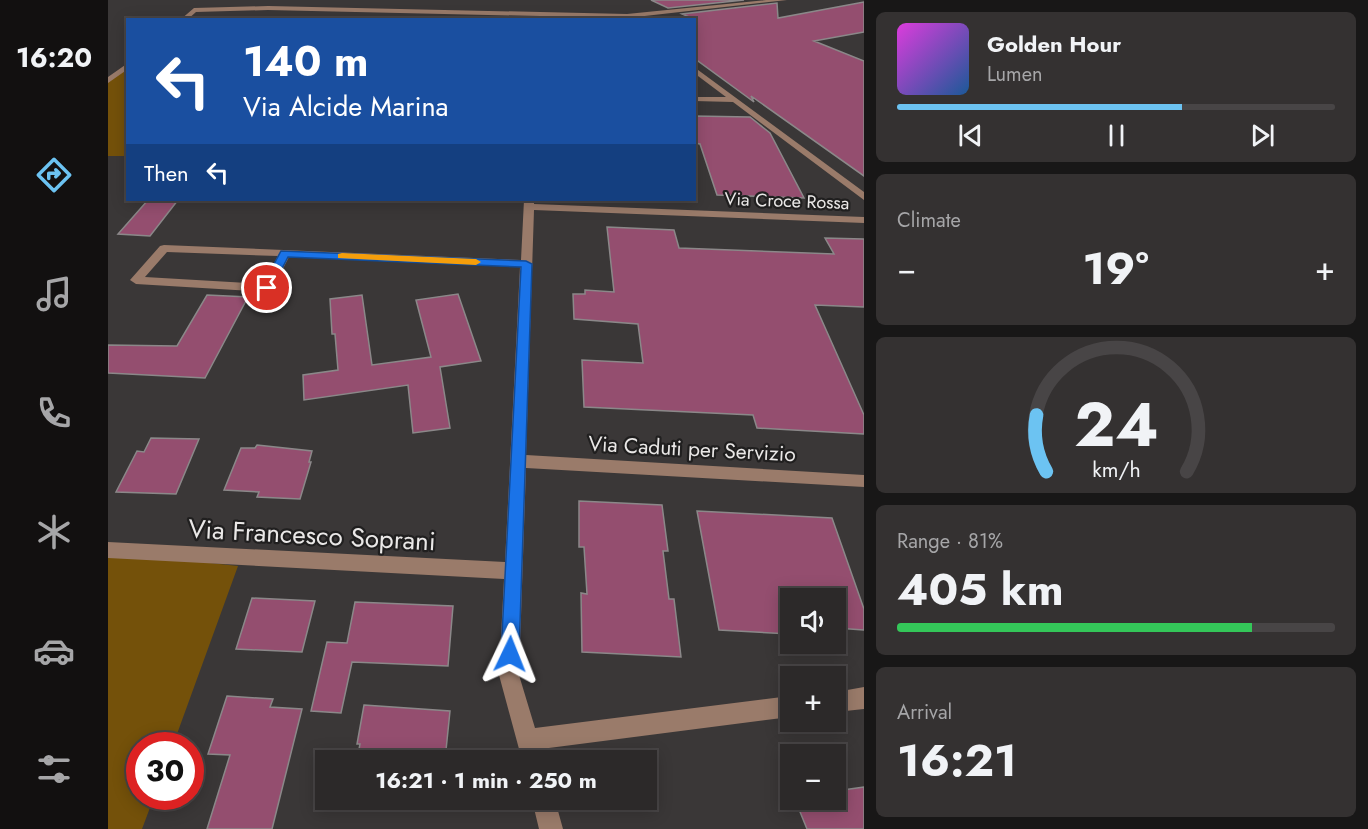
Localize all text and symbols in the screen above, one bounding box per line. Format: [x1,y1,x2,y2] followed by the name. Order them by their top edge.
[987,28,1121,60] text: Golden Hour
[243,31,369,92] text: 140 m
[16,38,92,77] text: 16:20
[144,42,222,120] icon: left
[987,60,1043,89] text: Lumen
[243,87,449,126] text: Via Alcide Marina
[954,119,987,152] icon: previous
[1100,119,1133,152] icon: pause
[1246,119,1279,152] icon: next
[33,154,75,196] icon: directions
[201,156,234,189] icon: left
[144,157,189,189] text: Then
[724,186,850,216] street label: Via Croce Rossa
[897,206,961,235] text: Climate
[1082,236,1149,301] text: 19°
[897,245,916,292] text: −
[1315,245,1335,292] text: +
[241,262,292,313] pin
[250,271,283,304] icon: arrive
[33,273,75,315] icon: music
[1074,379,1158,469] text: 24
[33,392,75,434] icon: phone
[587,429,797,469] street label: Via Caduti per Servizio
[1092,454,1140,485] text: km/h
[187,510,437,560] street label: Via Francesco Soprani
[33,511,75,553] icon: climate
[897,527,1003,556] text: Range · 81%
[897,557,1064,622] text: 405 km
[780,588,846,810] map controls
[780,588,846,654] button: sound
[478,622,542,686] position arrow
[33,630,75,672] icon: car
[780,666,846,732] button: +
[897,698,952,727] text: Arrival
[897,728,1017,793] text: 16:21
[126,732,204,810] speed limit sign: 30
[780,744,846,810] button: −
[33,748,75,790] icon: filters
[375,764,597,796] text: 16:21 · 1 min · 250 m

